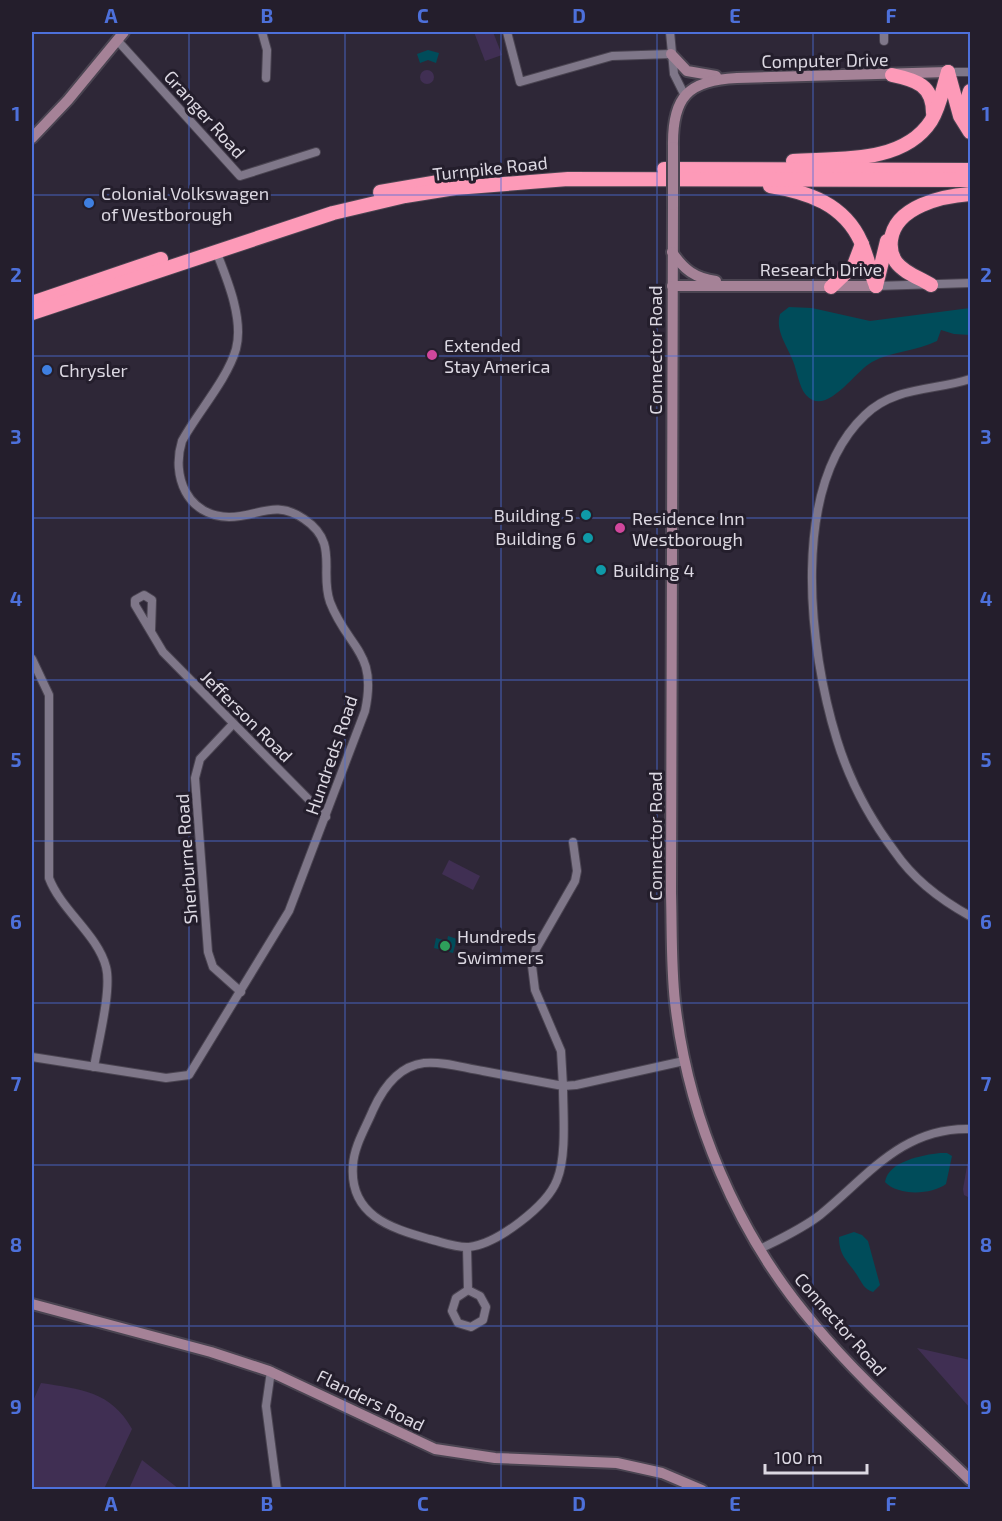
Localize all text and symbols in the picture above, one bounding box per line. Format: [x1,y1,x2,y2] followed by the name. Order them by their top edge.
[104,3,118,27] text: A
[261,3,273,27] text: B
[417,3,429,27] text: C
[572,3,586,27] text: D
[729,3,741,27] text: E
[885,3,897,27] text: F
[761,48,889,72] street label: Computer Drive
[160,65,250,163] street label: Granger Road
[12,101,20,125] text: 1
[982,101,990,125] text: 1
[431,151,549,185] street label: Turnpike Road
[101,182,269,225] place label: Colonial Volkswagen of Westborough
[82,196,96,210] marker: Colonial Volkswagen of Westborough
[760,258,882,280] street label: Research Drive
[10,262,22,286] text: 2
[980,262,992,286] text: 2
[644,285,666,415] street label: Connector Road
[444,334,550,377] place label: Extended Stay America
[425,348,439,362] marker: Extended Stay America
[59,359,128,381] place label: Chrysler
[40,363,54,377] marker: Chrysler
[10,424,22,448] text: 3
[980,424,992,448] text: 3
[494,504,574,526] place label: Building 5
[632,507,745,550] place label: Residence Inn Westborough
[579,508,593,522] marker: Building 5
[613,521,627,535] marker: Residence Inn Westborough
[495,527,576,549] place label: Building 6
[581,531,595,545] marker: Building 6
[613,559,695,581] place label: Building 4
[594,563,608,577] marker: Building 4
[10,586,23,610] text: 4
[980,586,993,610] text: 4
[197,666,297,766] street label: Jefferson Road
[300,692,362,818] street label: Hundreds Road
[10,747,22,771] text: 5
[980,747,992,771] text: 5
[644,771,666,901] street label: Connector Road
[170,793,202,925] street label: Sherburne Road
[10,909,22,933] text: 6
[980,909,992,933] text: 6
[457,925,544,968] place label: Hundreds Swimmers
[438,939,452,953] marker: Hundreds Swimmers
[11,1071,22,1095] text: 7
[981,1071,992,1095] text: 7
[10,1232,22,1256] text: 8
[980,1232,992,1256] text: 8
[790,1268,892,1380] street label: Connector Road
[314,1364,428,1436] street label: Flanders Road
[10,1394,22,1418] text: 9
[980,1394,992,1418] text: 9
[765,1437,867,1475] scale bar
[774,1446,823,1468] text: 100 m
[104,1491,118,1515] text: A
[261,1491,273,1515] text: B
[417,1491,429,1515] text: C
[572,1491,586,1515] text: D
[729,1491,741,1515] text: E
[885,1491,897,1515] text: F

